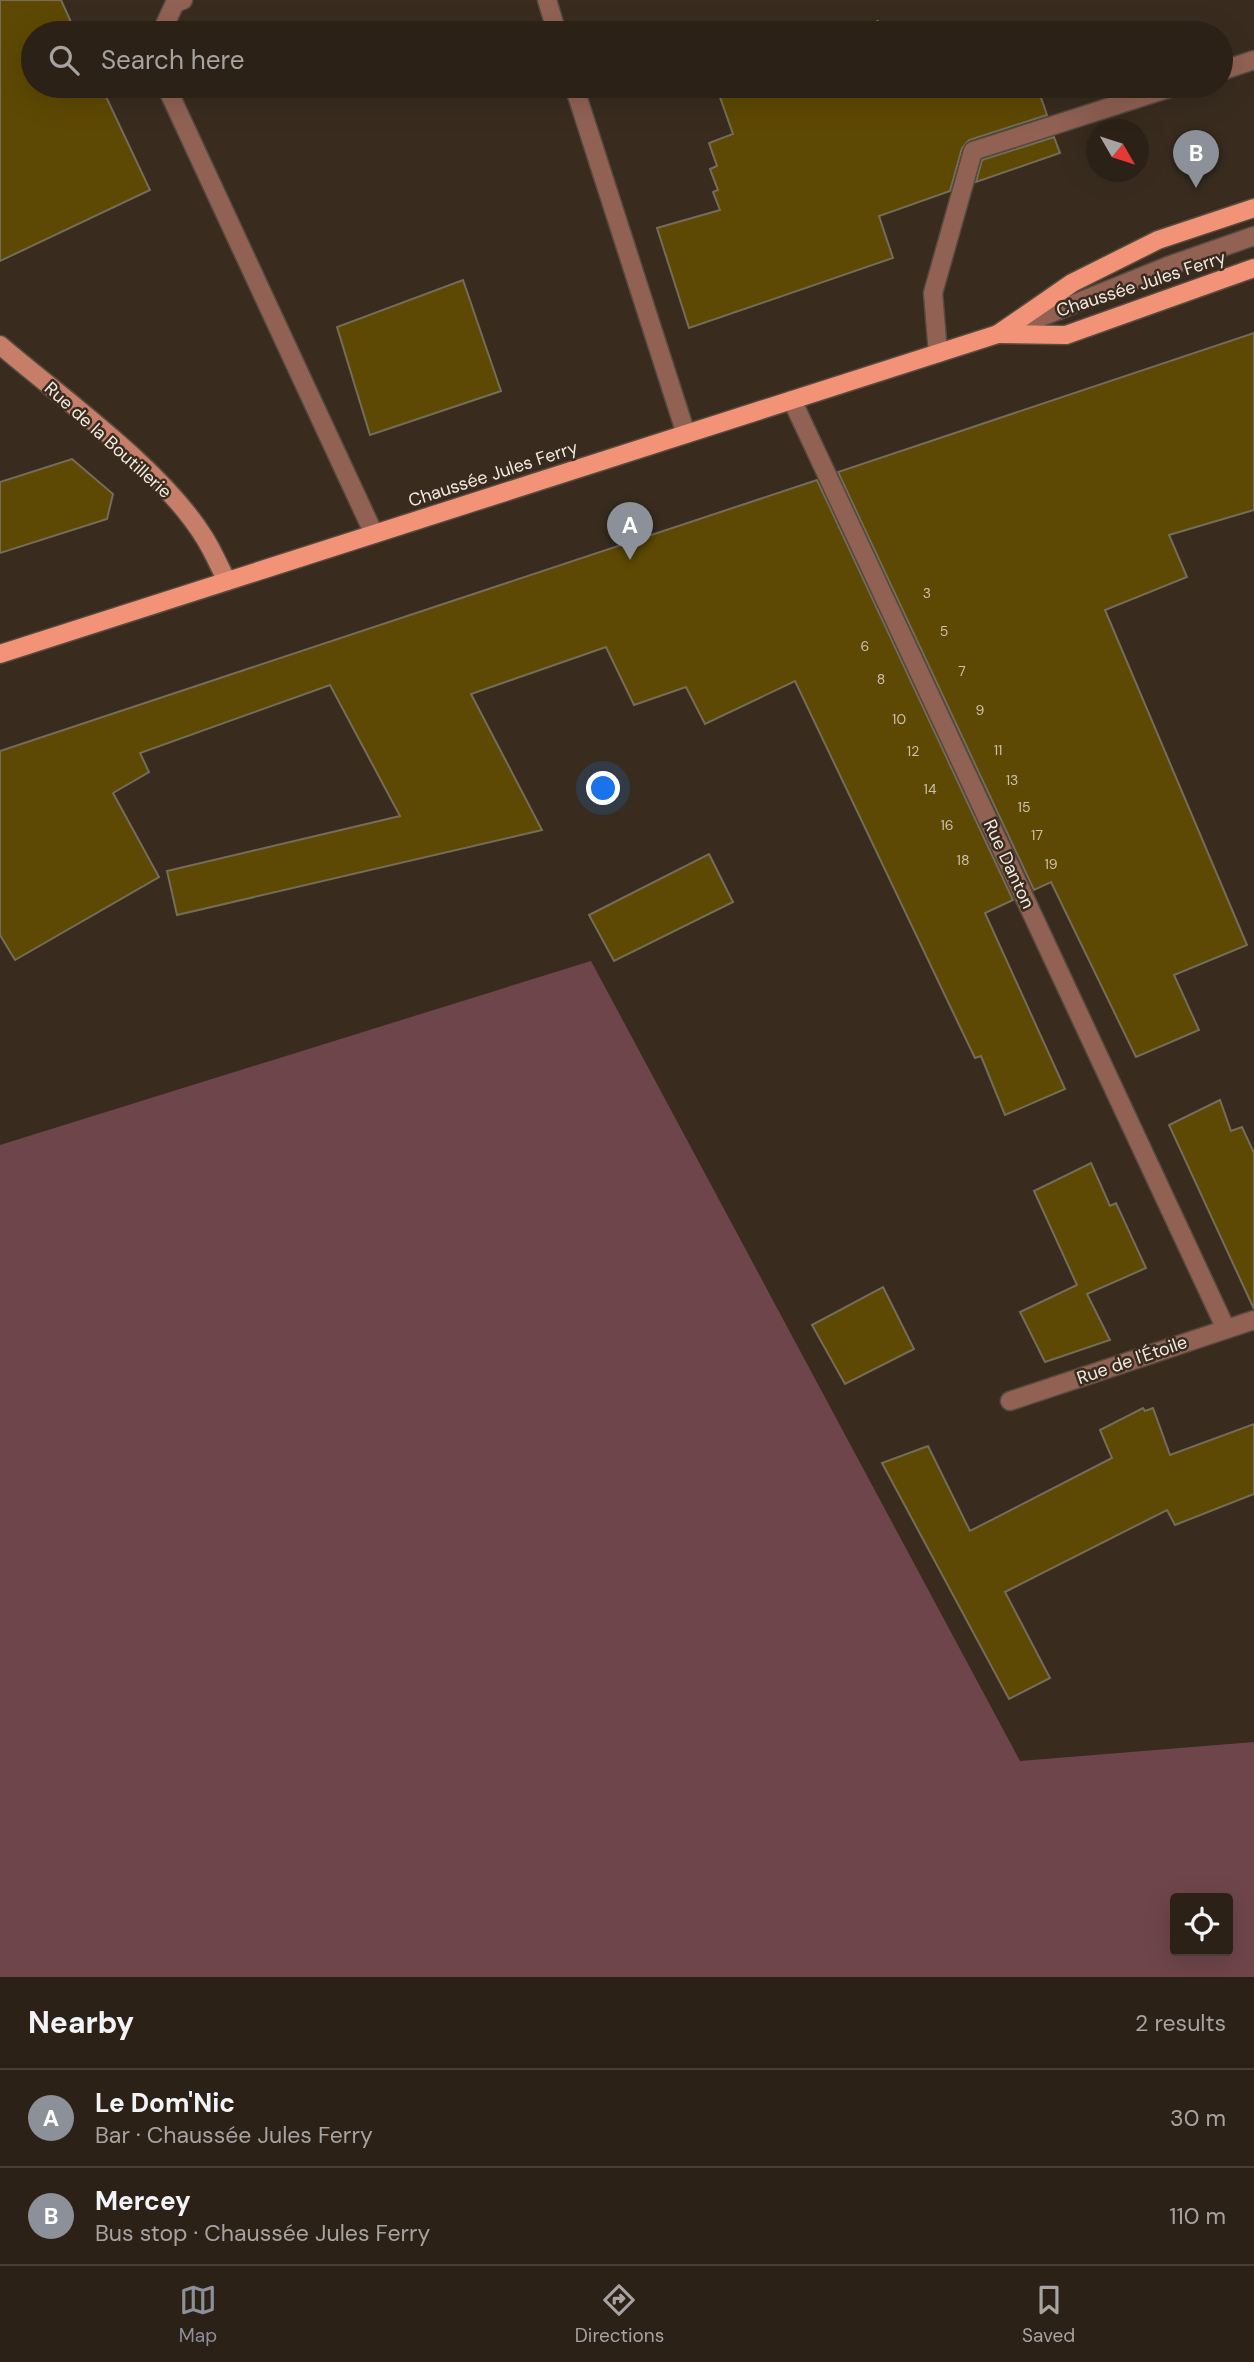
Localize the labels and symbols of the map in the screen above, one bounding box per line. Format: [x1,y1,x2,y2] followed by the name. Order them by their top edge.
[1086,119,1149,182] north arrow
[1173,130,1219,188] pin: B
[1053,245,1229,323] street label: Chaussée Jules Ferry
[39,376,177,504] street label: Rue de la Boutillerie
[405,435,581,513] street label: Chaussée Jules Ferry
[607,502,653,560] pin: A
[923,584,931,602] house number: 3
[940,622,948,640] house number: 5
[861,637,869,655] house number: 6
[958,662,966,680] house number: 7
[877,670,885,688] house number: 8
[976,701,985,719] house number: 9
[892,710,906,728] house number: 10
[994,741,1002,759] house number: 11
[907,742,919,760] house number: 12
[586,771,620,805] your location
[1006,771,1018,789] house number: 13
[924,780,937,798] house number: 14
[1018,798,1030,816] house number: 15
[978,815,1040,913] street label: Rue Danton
[940,816,954,834] house number: 16
[1031,826,1043,844] house number: 17
[957,851,969,869] house number: 18
[1044,855,1058,873] house number: 19
[1074,1330,1190,1390] street label: Rue de l'Étoile

